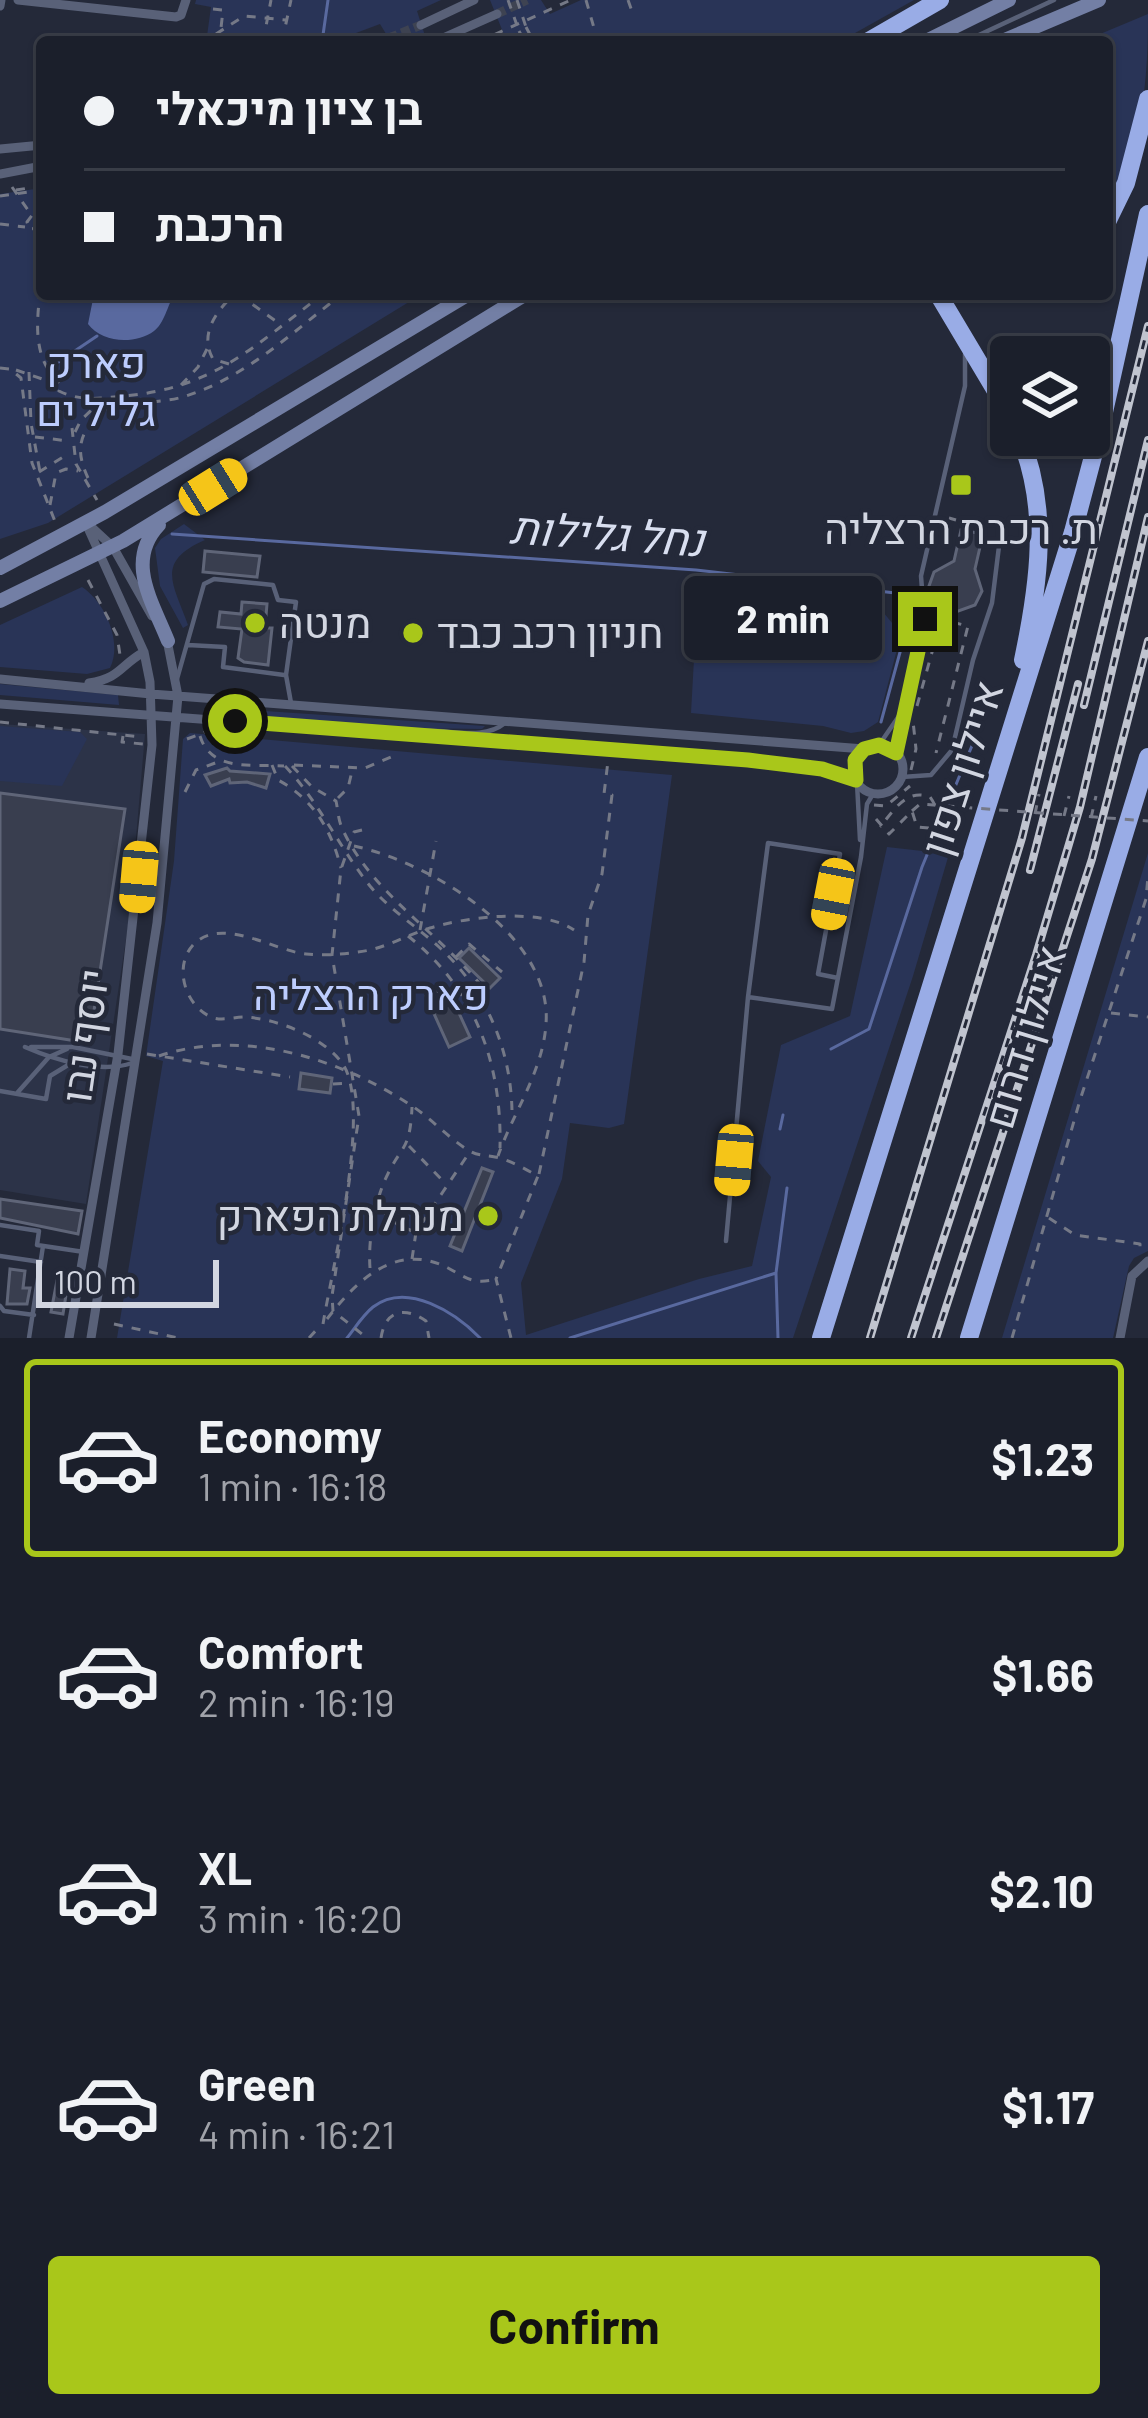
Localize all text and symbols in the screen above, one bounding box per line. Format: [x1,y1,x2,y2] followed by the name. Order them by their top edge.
[156,80,422,134] text: בן ציון מיכאלי
[156,196,284,250] text: הרכבת
[36,336,156,434] park label: פארק גליל ים
[990,336,1110,456] map controls
[990,336,1110,456] button: layers
[173,453,253,521] car
[948,472,974,498] marker: ת. רכבת הרצליה
[508,498,708,566] water label: נחל גלילות
[824,502,1098,552] place label: ת. רכבת הרצליה
[685,577,883,661] callout: 2 min
[898,592,952,646] route end
[736,594,830,641] text: 2 min
[279,596,371,646] place label: מנטה
[437,606,664,657] place label: חניון רכב כבד
[242,610,268,636] marker: מנטה
[400,620,426,646] marker: חניון רכב כבד
[908,674,1013,861] street label: איילון צפון
[208,694,262,748] route start
[118,840,160,914] car
[808,855,858,933] car
[972,939,1075,1134] street label: איילון דרום
[49,965,118,1106] street label: יוסף נבו
[253,968,489,1019] park label: פארק הרצליה
[713,1123,755,1197] car
[217,1189,464,1240] place label: מנהלת הפארק
[475,1203,501,1229] marker: מנהלת הפארק
[36,1254,219,1307] scale bar
[54,1261,137,1301] text: 100 m
[54,1404,162,1512] icon: car
[198,1408,382,1462] text: Economy
[991,1431,1094,1485] text: $1.23
[198,1462,387,1509] text: 1 min · 16:18
[54,1620,162,1728] icon: car
[198,1624,364,1678] text: Comfort
[992,1647,1094,1701] text: $1.66
[198,1678,395,1725] text: 2 min · 16:19
[54,1836,162,1944] icon: car
[198,1840,252,1894] text: XL
[989,1863,1094,1917] text: $2.10
[198,1894,403,1941] text: 3 min · 16:20
[54,2052,162,2160] icon: car
[198,2056,316,2110] text: Green
[1002,2079,1094,2133] text: $1.17
[198,2110,395,2157] text: 4 min · 16:21
[48,2256,1100,2394] button: Confirm

